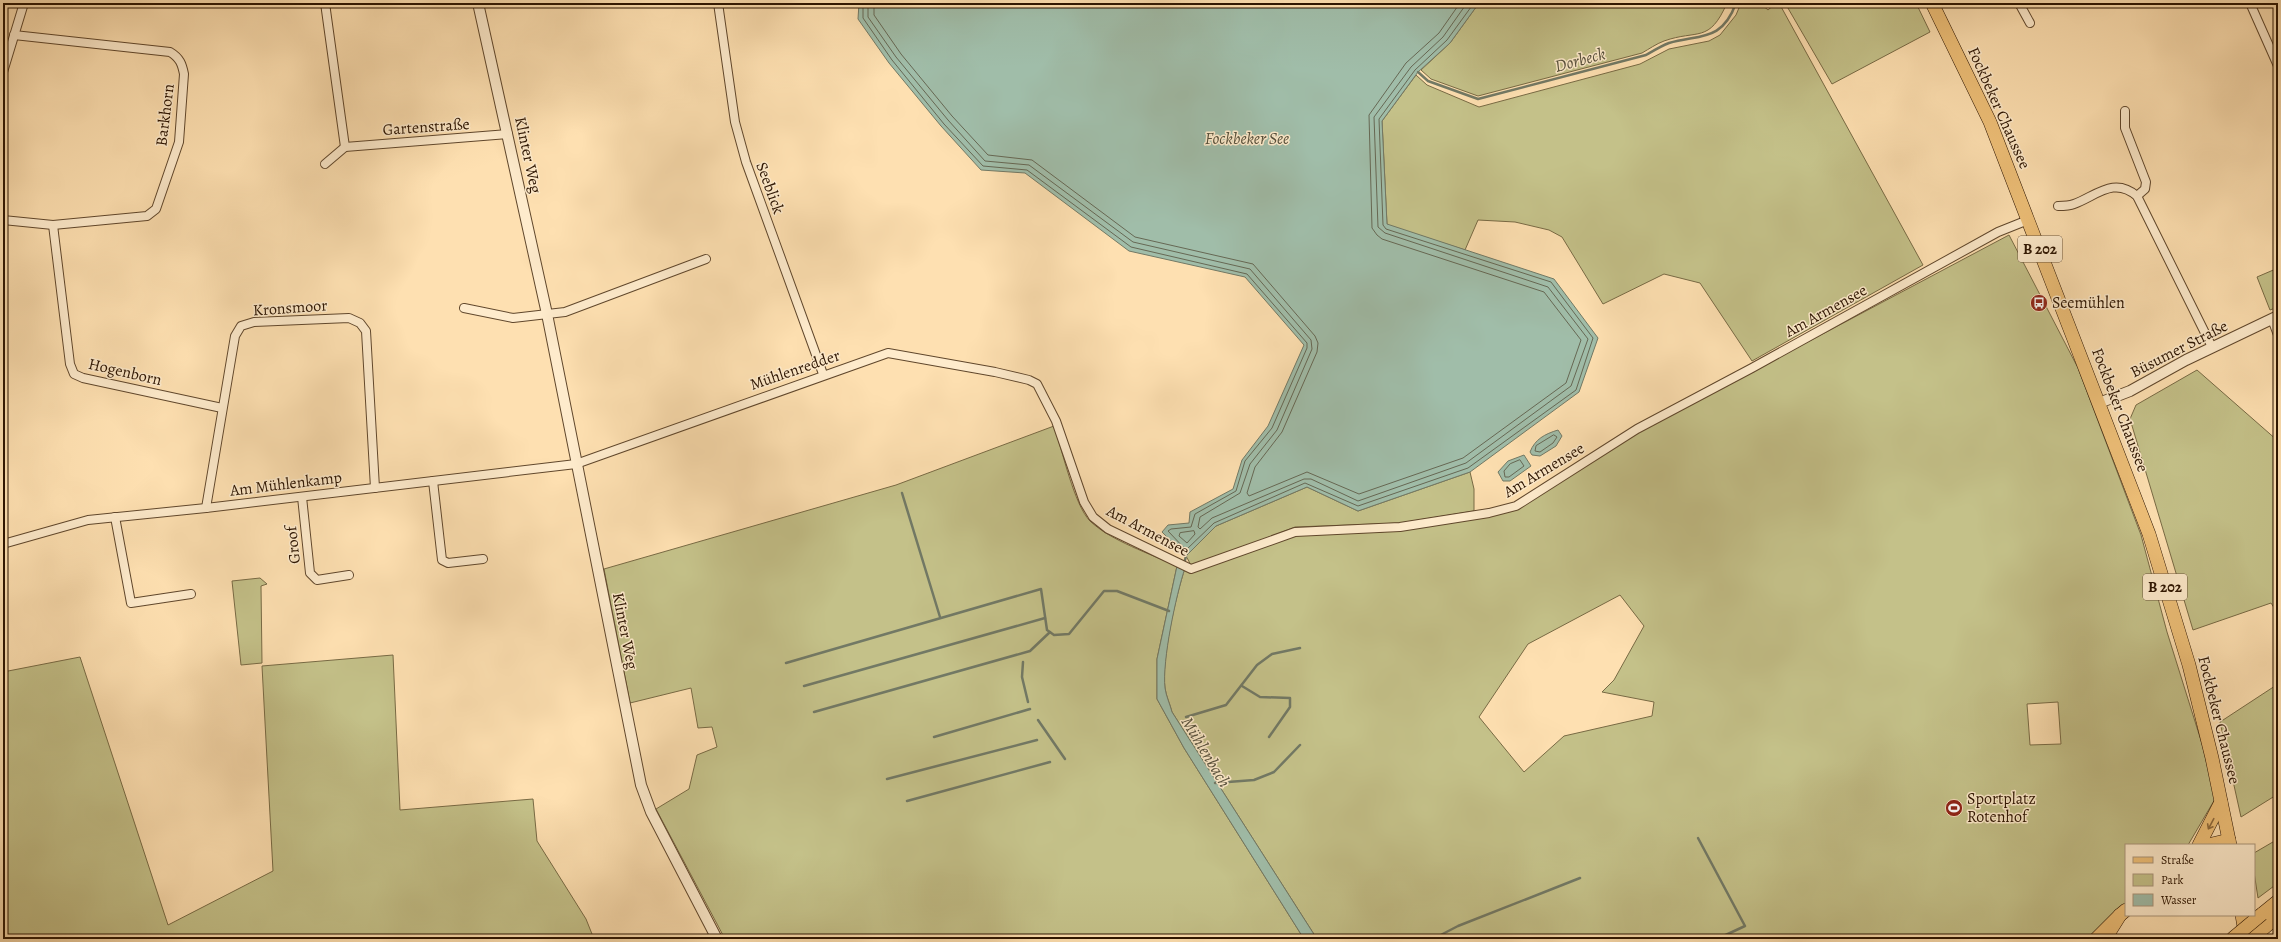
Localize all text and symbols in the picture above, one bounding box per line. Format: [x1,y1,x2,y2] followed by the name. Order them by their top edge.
[1552,42,1608,78] water label: Dorbeck
[1962,43,2036,173] street label: Fockbeker Chaussee
[150,82,180,147] street label: Barkhorn
[382,113,470,141] street label: Gartenstraße
[509,115,547,195] street label: Klinter Weg
[1205,127,1289,150] water label: Fockbeker See
[750,159,790,217] street label: Seeblick
[2018,236,2062,262] road number: B 202
[1780,279,1871,343] street label: Am Armensee
[2052,292,2125,314] place label: Seemühlen
[2029,293,2049,313] bus stop icon: Seemühlen
[252,294,328,322] street label: Kronsmoor
[2126,315,2232,383] street label: Büsumer Straße
[747,344,843,396] street label: Mühlenredder
[2086,345,2154,475] street label: Fockbeker Chaussee
[86,353,164,391] street label: Hogenborn
[1499,437,1589,503] street label: Am Armensee
[228,466,343,502] street label: Am Mühlenkamp
[1102,500,1193,562] street label: Am Armensee
[280,522,306,565] street label: Groof
[2143,574,2187,600] road number: B 202
[607,591,643,671] street label: Klinter Weg
[2192,654,2246,786] street label: Fockbeker Chaussee
[1176,712,1236,792] water label: Mühlenbach
[1967,788,2036,828] place label: Sportplatz Rotenhof
[1944,798,1964,818] sports icon: Sportplatz Rotenhof
[2207,818,2215,830] one-way arrow
[2125,844,2255,916] legend
[2161,852,2194,868] text: Straße
[2161,872,2184,888] text: Park
[2160,892,2197,908] text: Wasser

